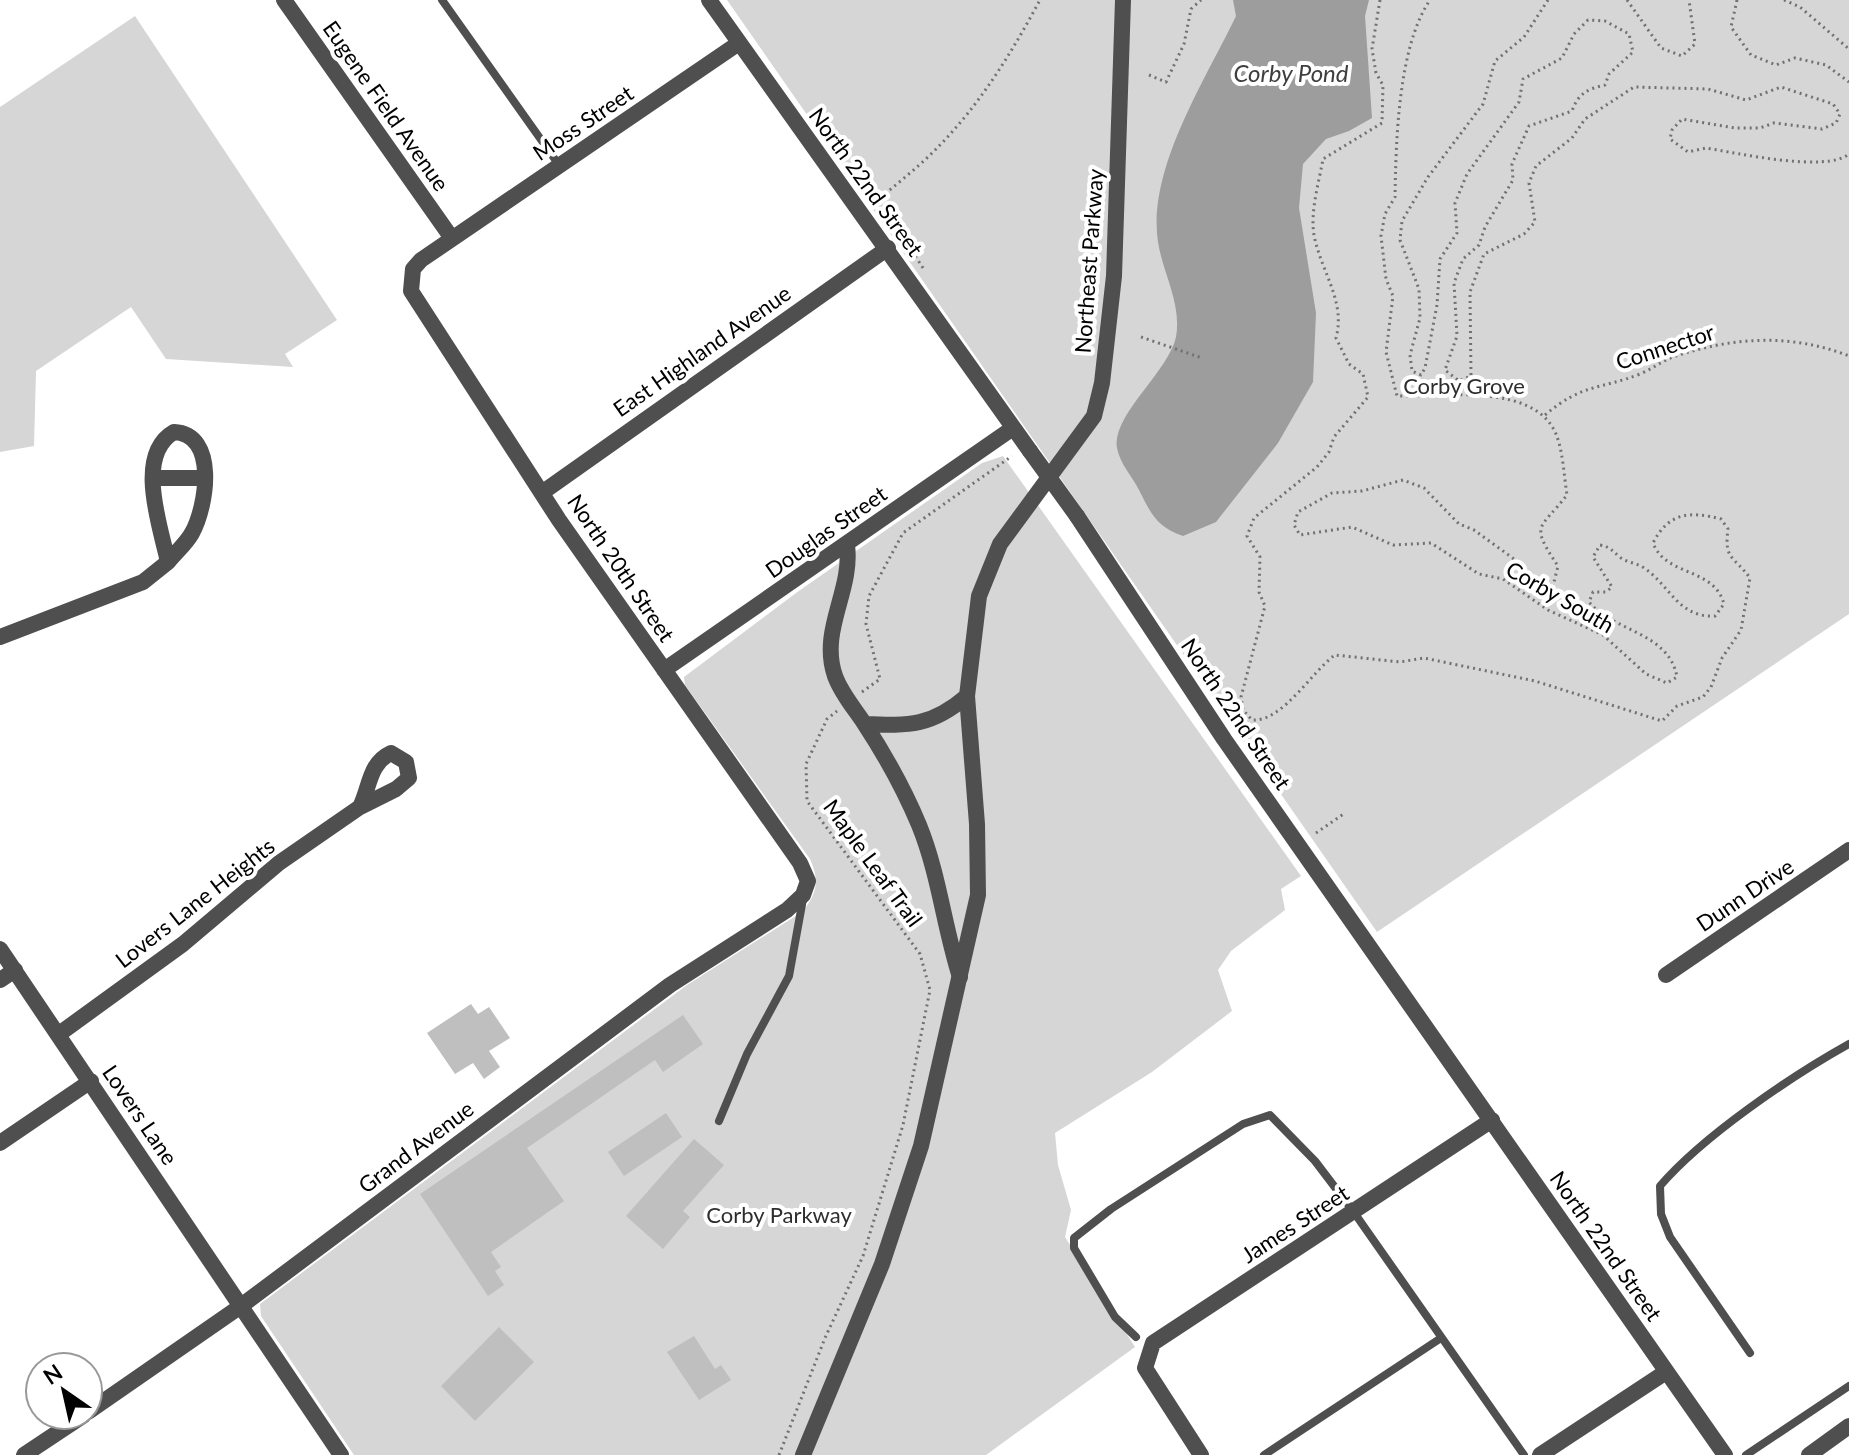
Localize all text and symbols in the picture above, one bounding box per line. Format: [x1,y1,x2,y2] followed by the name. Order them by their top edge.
[318,15,455,196] street label: Eugene Field Avenue
[1233,58,1349,87] water label: Corby Pond
[527,79,638,166] street label: Moss Street
[804,102,929,261] street label: North 22nd Street
[1069,167,1108,354] street label: Northeast Parkway
[608,279,796,422] street label: East Highland Avenue
[1612,318,1717,375] street label: Connector
[1403,372,1525,399] park label: Corby Grove
[760,480,892,583] street label: Douglas Street
[562,489,681,647] street label: North 20th Street
[1501,555,1619,638] street label: Corby South
[1176,633,1297,794] street label: North 22nd Street
[818,794,929,932] street label: Maple Leaf Trail
[110,832,280,973] street label: Lovers Lane Heights
[1691,852,1798,937] street label: Dunn Drive
[97,1060,184,1170] street label: Lovers Lane
[353,1095,479,1199] street label: Grand Avenue
[1545,1166,1668,1326] street label: North 22nd Street
[1236,1179,1354,1268] street label: James Street
[706,1201,852,1228] park label: Corby Parkway
[24,1351,104,1431] north arrow
[38,1358,67,1390] text: N

